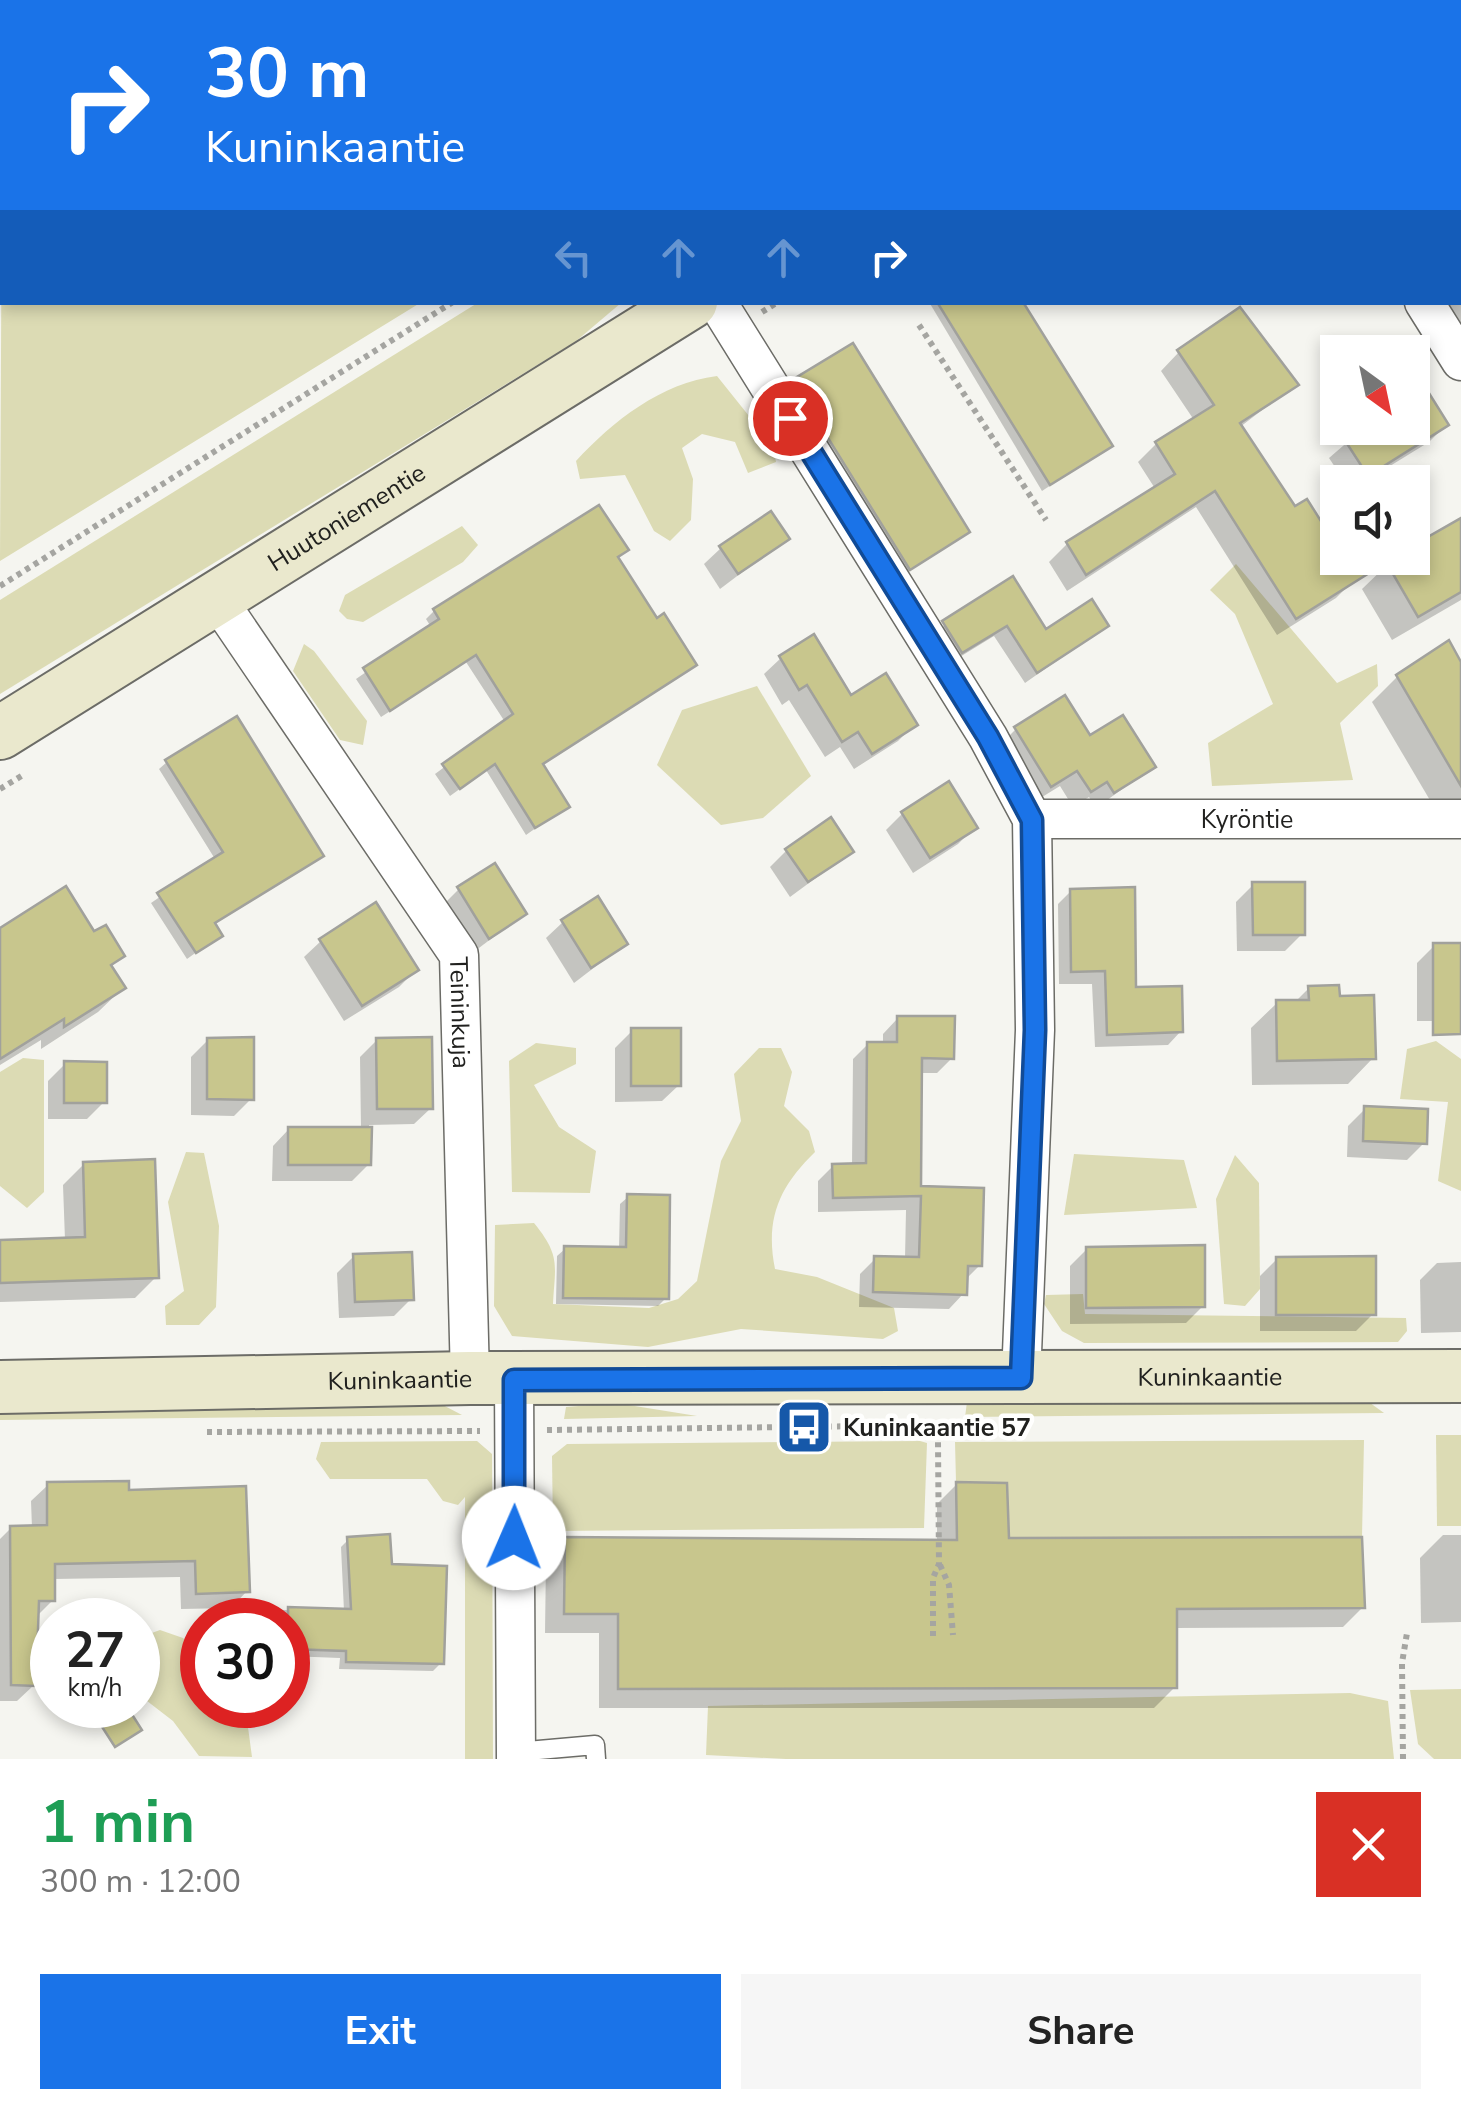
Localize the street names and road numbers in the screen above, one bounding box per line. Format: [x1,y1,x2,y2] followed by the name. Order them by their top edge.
[261,456,432,580] street label: Huutoniementie
[1201,803,1293,837] street label: Kyröntie
[441,956,478,1069] street label: Teininkuja
[1138,1360,1282,1395] street label: Kuninkaantie
[327,1362,473,1399] street label: Kuninkaantie

